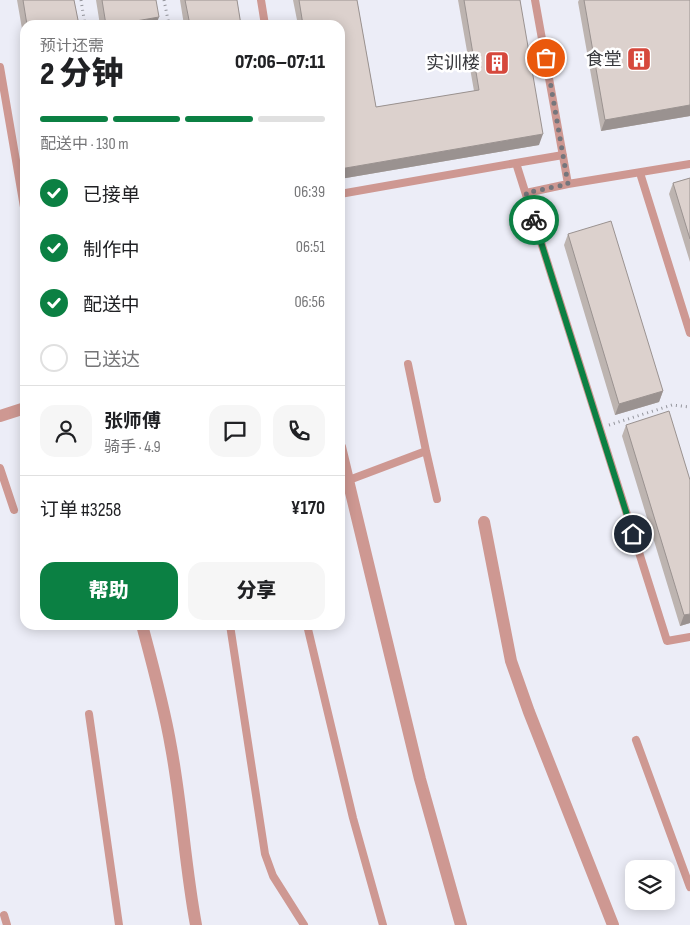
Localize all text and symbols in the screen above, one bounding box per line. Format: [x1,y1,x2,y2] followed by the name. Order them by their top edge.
[40,37,104,56] text: 预计还需
[525,37,567,79] pin
[532,44,560,72] icon: bag
[626,46,652,72] building icon: 食堂
[586,49,622,70] place label: 食堂
[484,50,510,76] building icon: 实训楼
[235,51,325,74] text: 07:06–07:11
[426,53,480,74] place label: 实训楼
[40,55,123,94] text: 2 分钟
[40,135,129,154] text: 配送中 · 130 m
[40,179,68,207] icon: check
[294,183,325,202] text: 06:39
[83,184,140,207] text: 已接单
[509,195,559,245] courier
[520,206,548,234] icon: bike
[40,234,68,262] icon: check
[296,238,325,257] text: 06:51
[83,239,140,262] text: 制作中
[40,289,68,317] icon: check
[294,293,325,312] text: 06:56
[83,294,140,317] text: 配送中
[83,349,140,372] text: 已送达
[40,405,92,457] button: person
[209,405,261,457] button: chat
[273,405,325,457] button: phone
[104,410,161,433] text: 张师傅
[104,438,161,457] text: 骑手 · 4.9
[291,497,325,520] text: ¥170
[40,499,121,522] text: 订单 #3258
[612,513,654,555] pin
[619,520,647,548] icon: home
[40,562,178,620] button: 帮助
[188,562,325,620] button: 分享
[625,860,675,910] map controls
[625,860,675,910] button: layers

